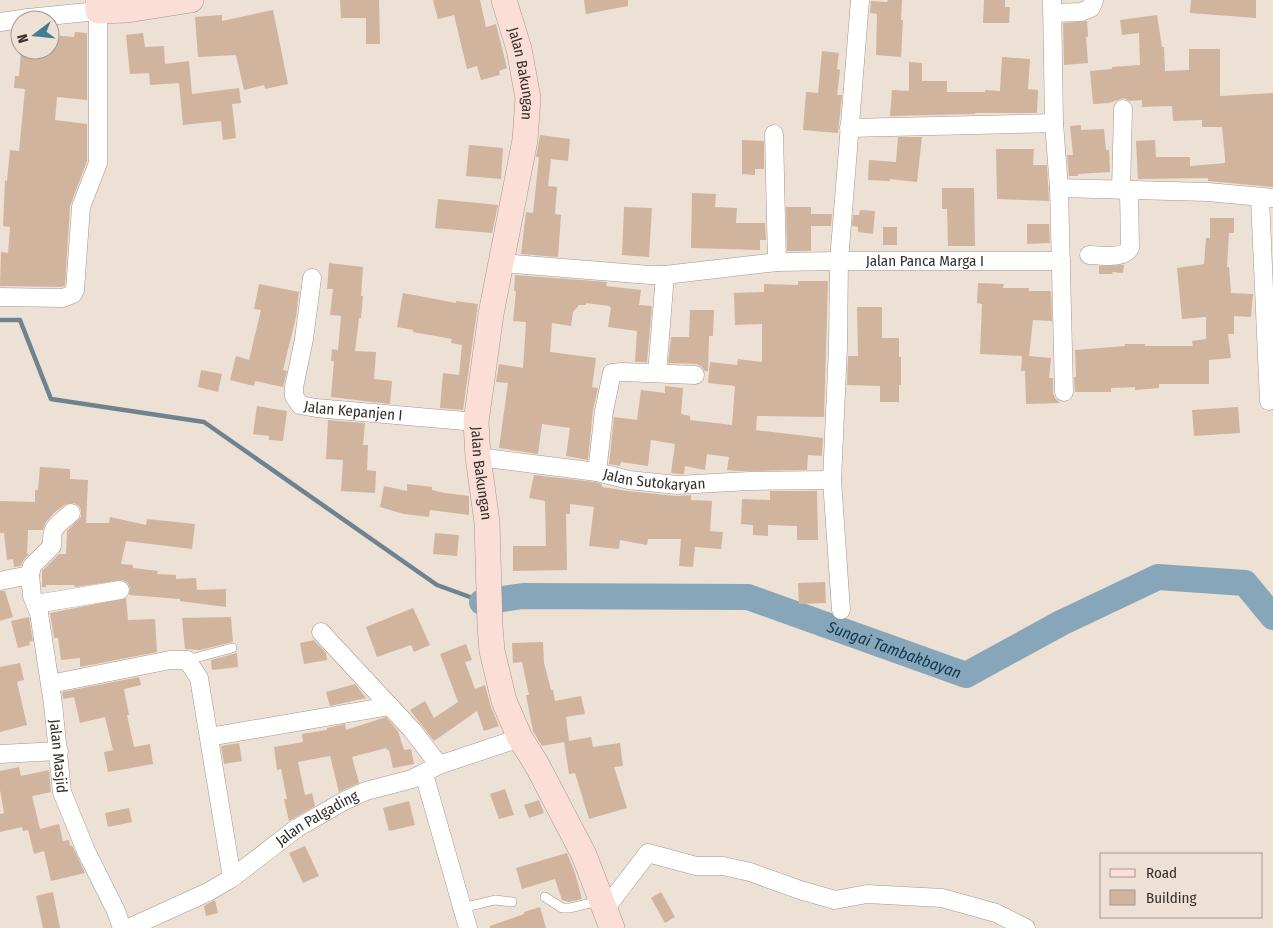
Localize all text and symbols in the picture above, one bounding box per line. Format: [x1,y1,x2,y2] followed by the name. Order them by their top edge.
[10,10,60,60] north arrow
[504,25,537,121] street label: Jalan Bakungan
[14,32,32,45] text: N
[866,252,984,270] street label: Jalan Panca Marga I
[302,397,403,425] street label: Jalan Kepanjen I
[467,426,496,521] street label: Jalan Bakungan
[601,465,706,494] street label: Jalan Sutokaryan
[824,616,964,682] water label: Sungai Tambakbayan
[46,718,71,794] street label: Jalan Masjid
[272,787,361,850] street label: Jalan Palgading
[1100,853,1263,918] legend
[1146,864,1177,882] text: Road
[1146,889,1197,907] text: Building

